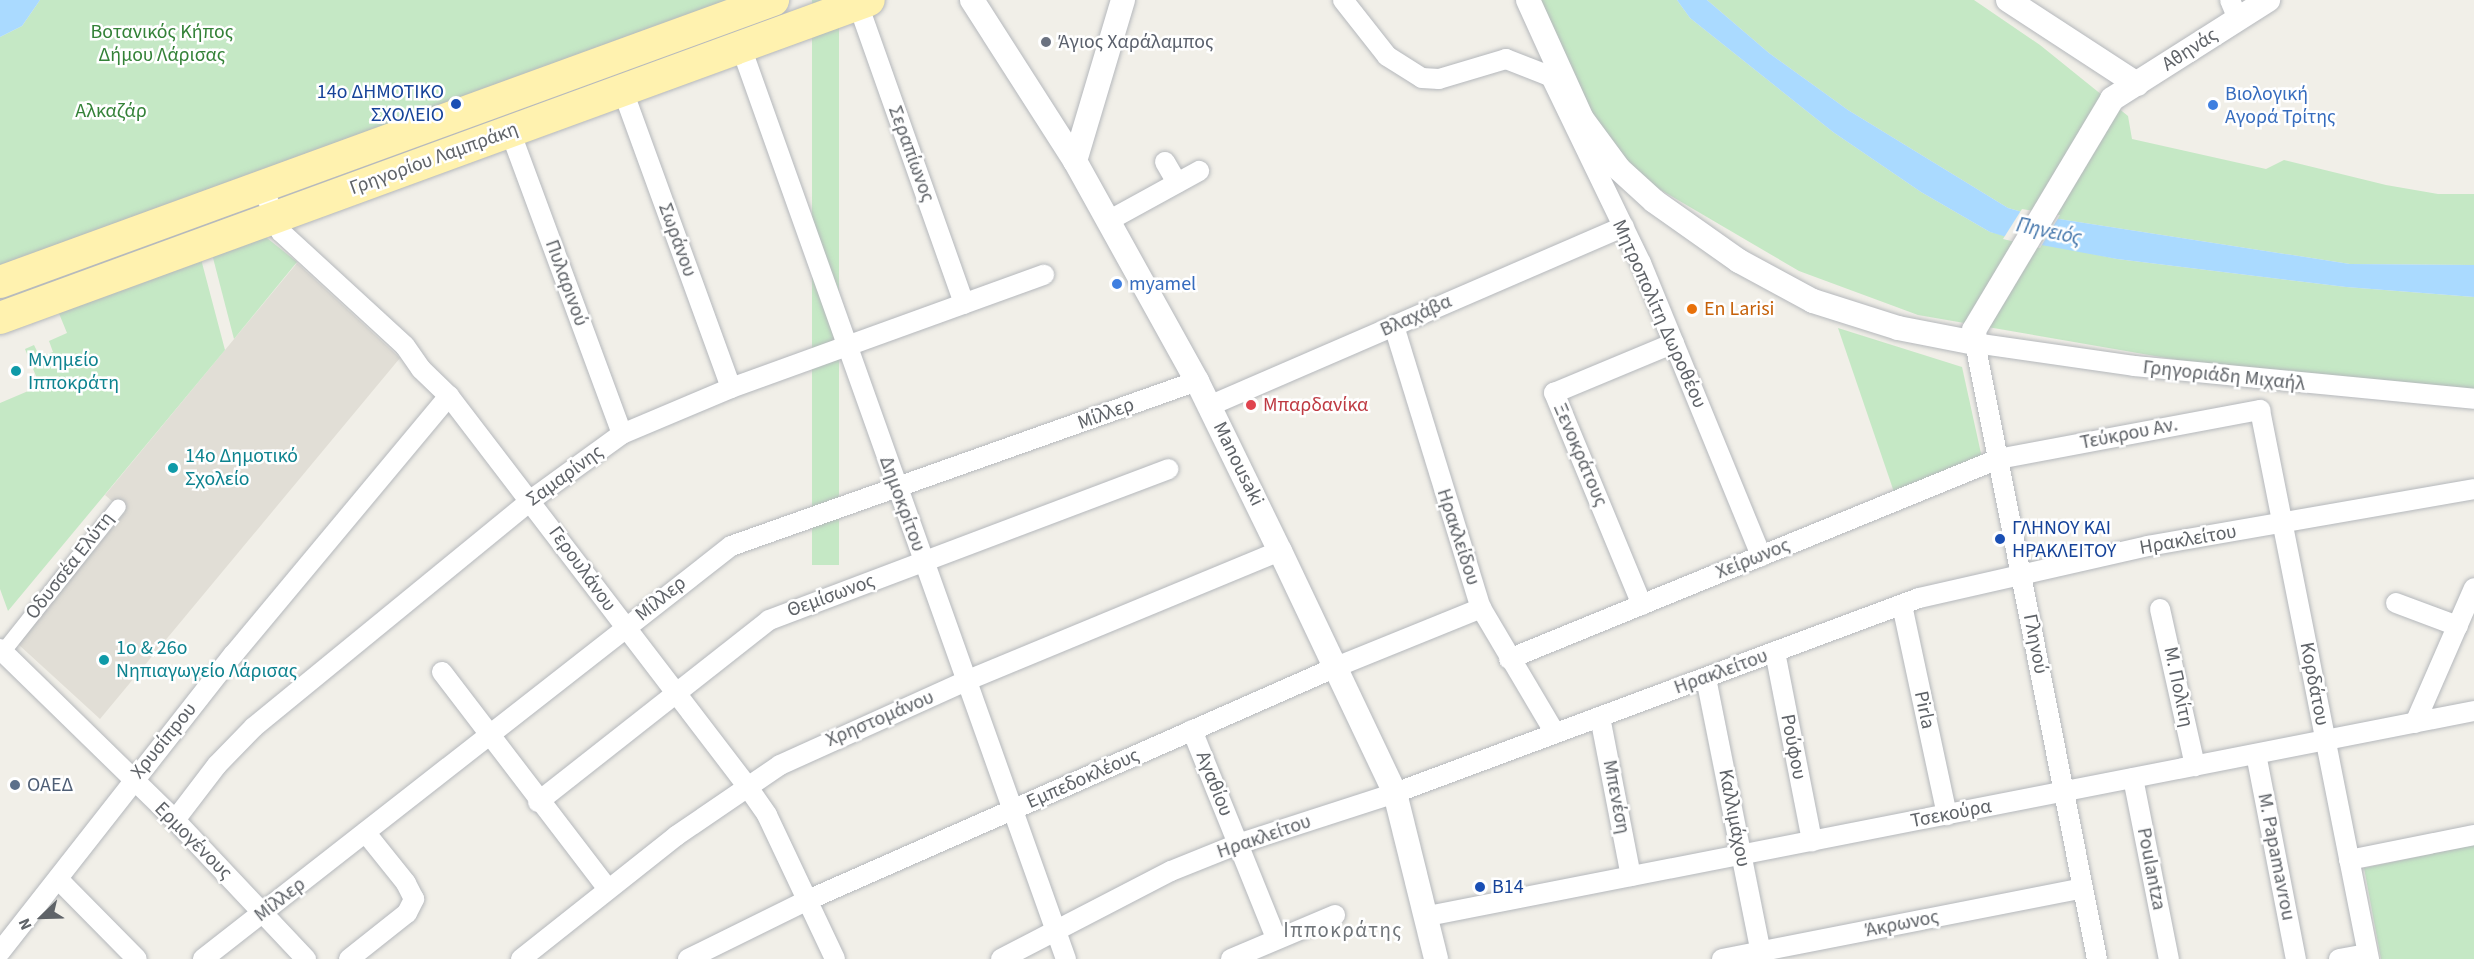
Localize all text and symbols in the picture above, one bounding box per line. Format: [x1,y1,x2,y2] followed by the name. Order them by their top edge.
[91,20,233,67] park label: Βοτανικός Κήπος Δήμου Λάρισας
[2158,23,2222,77] street label: Αθηνάς
[1058,30,1214,54] place label: Άγιος Χαράλαμπος
[1039,35,1053,49] marker: Άγιος Χαράλαμπος
[317,80,444,127] place label: 14ο ΔΗΜΟΤΙΚΟ ΣΧΟΛΕΙΟ
[2225,82,2336,129] place label: Βιολογική Αγορά Τρίτης
[449,97,463,111] marker: 14ο ΔΗΜΟΤΙΚΟ ΣΧΟΛΕΙΟ
[2206,98,2220,112] marker: Βιολογική Αγορά Τρίτης
[75,99,147,123] park label: Αλκαζάρ
[882,103,940,205] street label: Σεραπίωνος
[347,117,521,201] street label: Γρηγορίου Λαμπράκη
[653,200,701,280] street label: Σωράνου
[2014,212,2084,250] water label: Πηνειός
[1607,216,1711,412] street label: Μητροπολίτη Δωροθέου
[539,237,593,329] street label: Πυλαρινού
[1129,272,1196,296] place label: myamel
[1110,277,1124,291] marker: myamel
[1377,290,1455,342] street label: Βλαχάβα
[1704,297,1774,321] place label: En Larisi
[1685,302,1699,316] marker: En Larisi
[28,348,119,395] place label: Μνημείο Ιπποκράτη
[2142,356,2306,396] street label: Γρηγοριάδη Μιχαήλ
[9,364,23,378] marker: Μνημείο Ιπποκράτη
[1074,393,1138,435] street label: Μίλλερ
[1263,393,1368,417] place label: Μπαρδανίκα
[1244,398,1258,412] marker: Μπαρδανίκα
[1548,400,1612,510] street label: Ξενοκράτους
[2078,413,2180,455] street label: Τεύκρου Αν.
[1207,418,1269,510] street label: Manousaki
[522,440,608,512] street label: Σαμαρίνης
[185,444,298,491] place label: 14ο Δημοτικό Σχολείο
[874,453,930,555] street label: Δημοκρίτου
[166,461,180,475] marker: 14ο Δημοτικό Σχολείο
[1431,486,1485,588] street label: Ηρακλείδου
[21,508,119,624] street label: Οδυσσέα Ελύτη
[2012,516,2116,563] place label: ΓΛΗΝΟΥ ΚΑΙ ΗΡΑΚΛΕΙΤΟΥ
[2138,520,2238,560] street label: Ηρακλείτου
[543,522,621,616] street label: Γερουλάνου
[1993,532,2007,546] marker: ΓΛΗΝΟΥ ΚΑΙ ΗΡΑΚΛΕΙΤΟΥ
[1712,533,1794,585] street label: Χείρωνος
[784,569,878,623] street label: Θεμίσωνος
[631,571,691,627] street label: Μίλλερ
[2017,612,2053,676] street label: Γληνού
[116,636,297,683] place label: 1ο & 26ο Νηπιαγωγείο Λάρισας
[2294,640,2334,728] street label: Κορδάτου
[1671,644,1771,700] street label: Ηρακλείτου
[2158,645,2198,729] street label: Μ. Πολίτη
[97,653,111,667] marker: 1ο & 26ο Νηπιαγωγείο Λάρισας
[822,686,938,752] street label: Χρηστομάνου
[1908,689,1940,731] street label: Pirla
[126,698,202,784] street label: Χρυσίπpου
[1775,712,1811,782] street label: Ρούφου
[1023,743,1143,815] street label: Εμπεδοκλέους
[1190,748,1238,820] street label: Αγαθίου
[1597,758,1635,836] street label: Μπενέση
[1713,767,1755,869] street label: Καλλιμάχου
[27,773,73,797] place label: ΟΑΕΔ
[8,778,22,792] marker: ΟΑΕΔ
[2252,791,2300,923] street label: M. Papamavrou
[1909,794,1993,834] street label: Τσεκούρα
[149,797,237,885] street label: Ερμογένους
[1214,810,1314,864] street label: Ηρακλείτου
[2131,826,2171,912] street label: Poulantza
[250,873,310,927] street label: Μίλλερ
[1492,875,1524,899] place label: Β14
[1473,880,1487,894] marker: Β14
[12,887,72,947] north arrow
[1863,905,1941,943] street label: Άκρωνος
[13,915,38,933] text: N
[1283,917,1403,943] district label: Ιπποκράτης

